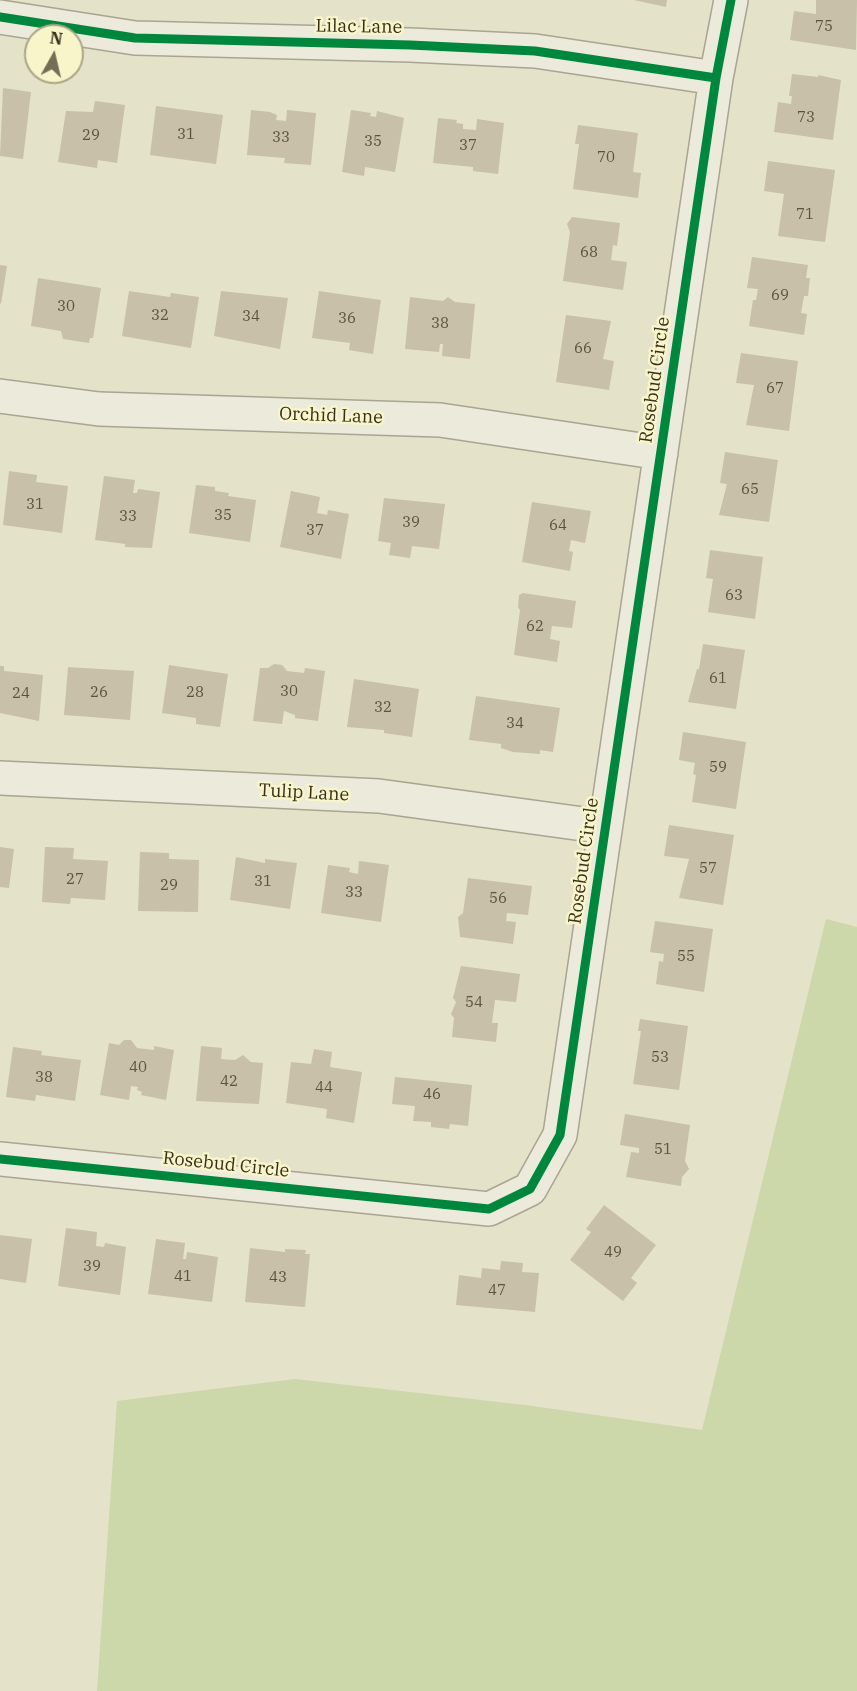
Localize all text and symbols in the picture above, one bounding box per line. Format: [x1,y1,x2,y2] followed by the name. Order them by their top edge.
[315,15,403,39] street label: Lilac Lane
[815,18,833,36] house number: 75
[24,24,84,84] north arrow
[49,27,64,49] text: N
[797,109,815,127] house number: 73
[177,126,195,144] house number: 31
[82,127,100,145] house number: 29
[272,129,290,147] house number: 33
[364,133,382,151] house number: 35
[459,137,477,155] house number: 37
[597,149,615,167] house number: 70
[796,206,814,224] house number: 71
[580,244,598,262] house number: 68
[771,287,789,305] house number: 69
[57,298,75,316] house number: 30
[151,307,169,325] house number: 32
[242,308,260,326] house number: 34
[338,310,356,328] house number: 36
[431,315,449,333] house number: 38
[635,316,675,444] street label: Rosebud Circle
[574,340,592,358] house number: 66
[766,380,784,398] house number: 67
[279,403,383,429] street label: Orchid Lane
[741,481,759,499] house number: 65
[26,496,44,514] house number: 31
[214,507,232,525] house number: 35
[119,508,137,526] house number: 33
[402,514,420,532] house number: 39
[549,517,567,535] house number: 64
[306,522,324,540] house number: 37
[725,587,743,605] house number: 63
[526,618,544,636] house number: 62
[709,670,727,688] house number: 61
[280,683,298,701] house number: 30
[90,684,108,702] house number: 26
[186,684,204,702] house number: 28
[12,685,30,703] house number: 24
[374,699,392,717] house number: 32
[506,715,524,733] house number: 34
[709,759,727,777] house number: 59
[258,780,350,806] street label: Tulip Lane
[564,797,604,925] street label: Rosebud Circle
[699,860,717,878] house number: 57
[66,871,84,889] house number: 27
[254,873,272,891] house number: 31
[160,877,178,895] house number: 29
[345,884,363,902] house number: 33
[489,890,507,908] house number: 56
[677,948,695,966] house number: 55
[465,994,483,1012] house number: 54
[651,1049,669,1067] house number: 53
[129,1059,147,1077] house number: 40
[35,1069,53,1087] house number: 38
[220,1073,238,1091] house number: 42
[315,1079,333,1097] house number: 44
[423,1086,441,1104] house number: 46
[654,1141,672,1159] house number: 51
[162,1148,290,1182] street label: Rosebud Circle
[604,1244,622,1262] house number: 49
[83,1258,101,1276] house number: 39
[174,1268,192,1286] house number: 41
[269,1269,287,1287] house number: 43
[488,1282,506,1300] house number: 47

